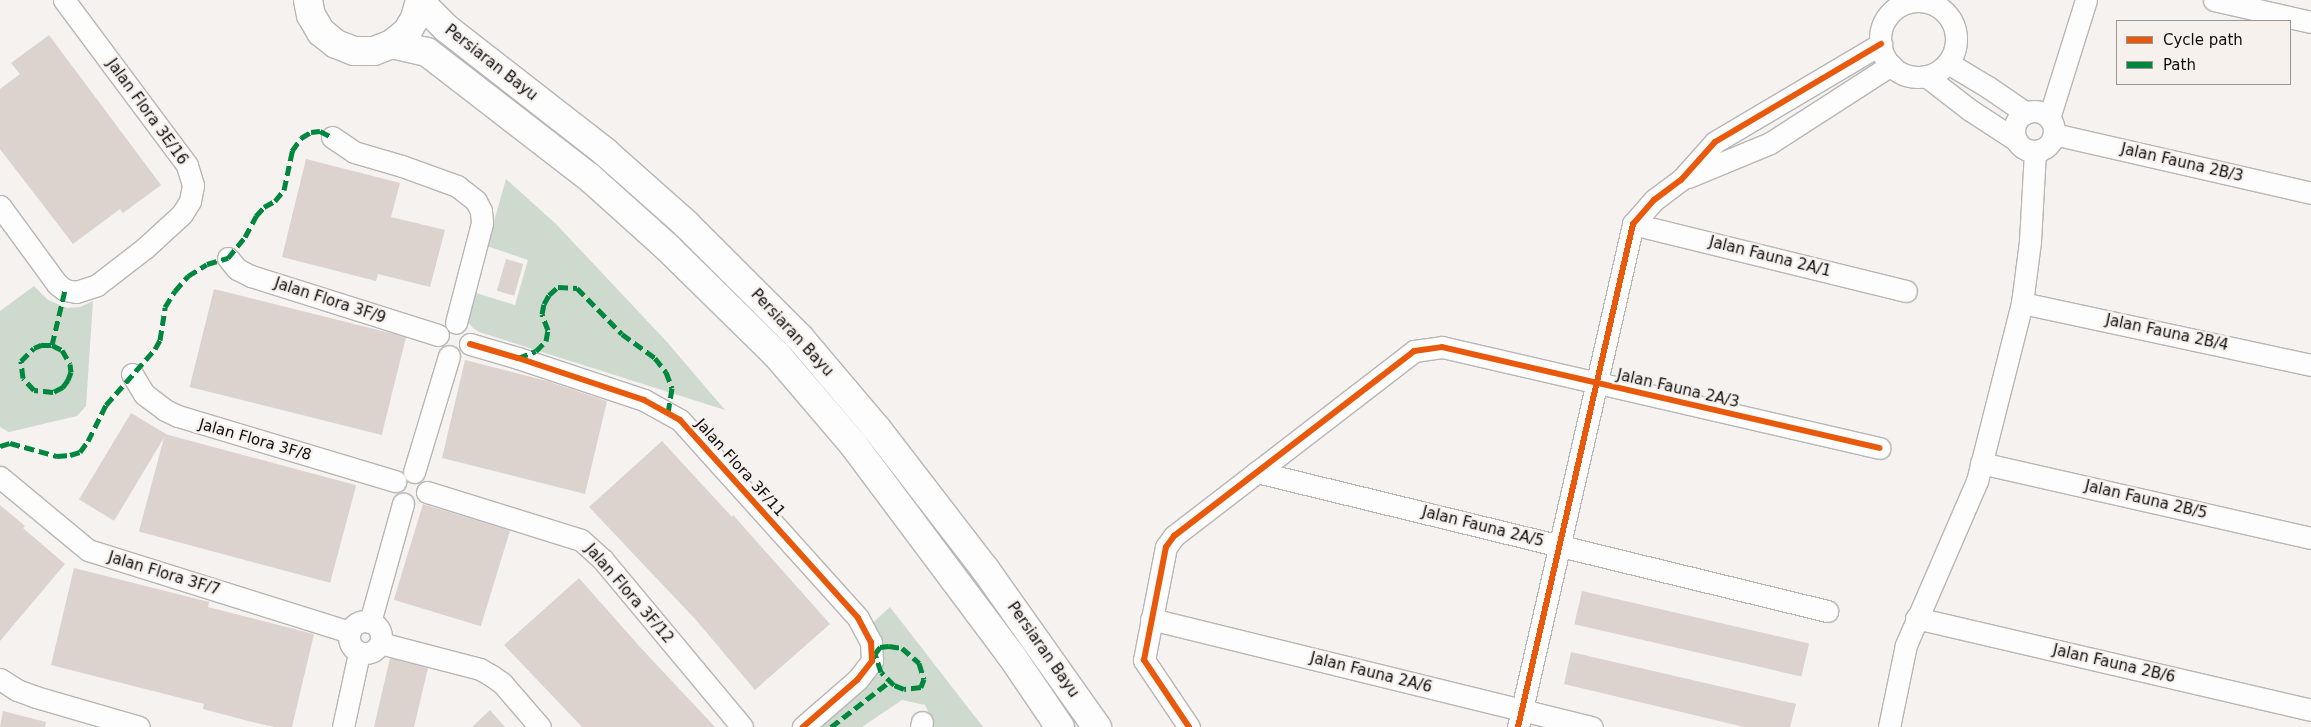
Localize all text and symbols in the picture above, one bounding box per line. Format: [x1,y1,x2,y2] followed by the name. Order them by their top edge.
[2116,20,2291,85] legend
[441,21,541,105] street label: Persiaran Bayu
[2163,31,2243,49] text: Cycle path
[103,56,191,168] street label: Jalan Flora 3E/16
[2163,56,2196,74] text: Path
[2119,140,2245,186] street label: Jalan Fauna 2B/3
[1707,233,1833,281] street label: Jalan Fauna 2A/1
[272,274,388,328] street label: Jalan Flora 3F/9
[747,286,837,380] street label: Persiaran Bayu
[2104,311,2230,355] street label: Jalan Fauna 2B/4
[1615,366,1741,412] street label: Jalan Fauna 2A/3
[197,415,313,465] street label: Jalan Flora 3F/8
[691,415,789,521] street label: Jalan Flora 3F/11
[2083,477,2209,523] street label: Jalan Fauna 2B/5
[1420,503,1546,551] street label: Jalan Fauna 2A/5
[581,541,677,647] street label: Jalan Flora 3F/12
[106,548,222,600] street label: Jalan Flora 3F/7
[1003,599,1083,701] street label: Persiaran Bayu
[2051,641,2177,687] street label: Jalan Fauna 2B/6
[1308,649,1434,697] street label: Jalan Fauna 2A/6

